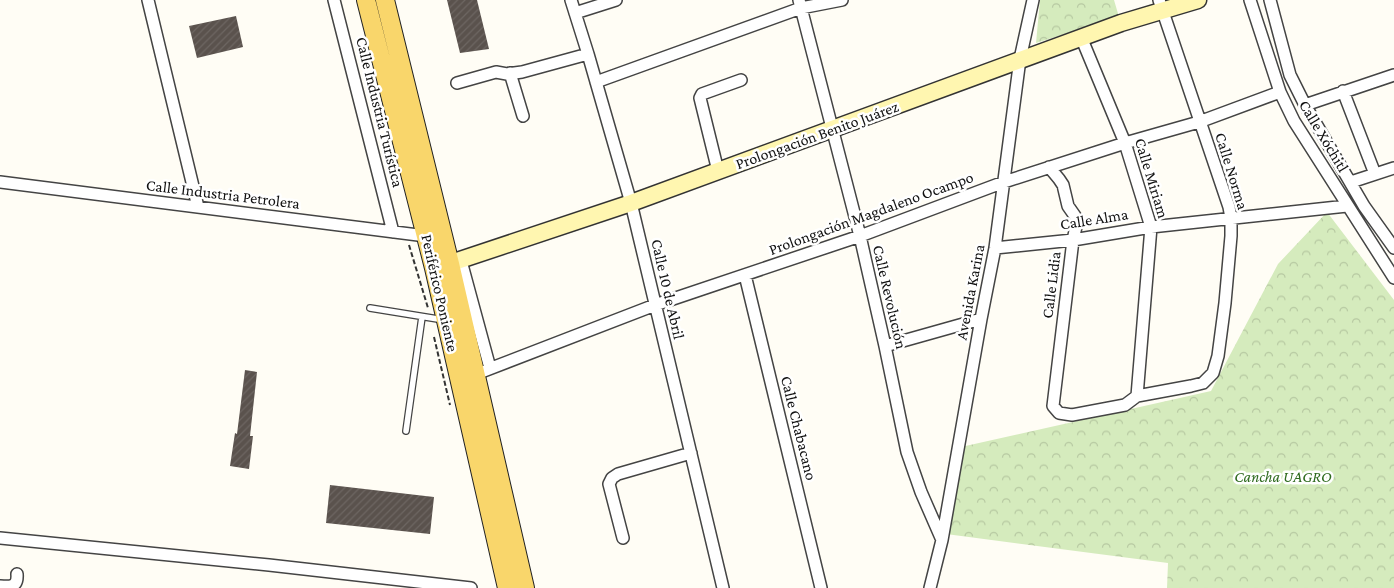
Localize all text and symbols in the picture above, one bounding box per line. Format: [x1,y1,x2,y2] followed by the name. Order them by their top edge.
[353,35,407,189] street label: Calle Industria Turística
[1296,97,1352,175] street label: Calle Xóchitl
[733,98,901,173] street label: Prolongación Benito Juárez
[1212,130,1252,212] street label: Calle Norma
[1132,136,1172,220] street label: Calle Miriam
[766,168,976,259] street label: Prolongación Magdaleno Ocampo
[145,176,301,212] street label: Calle Industria Petrolera
[1059,205,1130,233] street label: Calle Alma
[418,233,462,353] street label: Periférico Poniente
[648,237,688,341] street label: Calle 10 de Abril
[952,242,988,341] street label: Avenida Karina
[870,243,910,351] street label: Calle Revolución
[1038,250,1064,319] street label: Calle Lidia
[778,374,820,482] street label: Calle Chabacano
[1234,468,1332,485] park label: Cancha UAGRO

